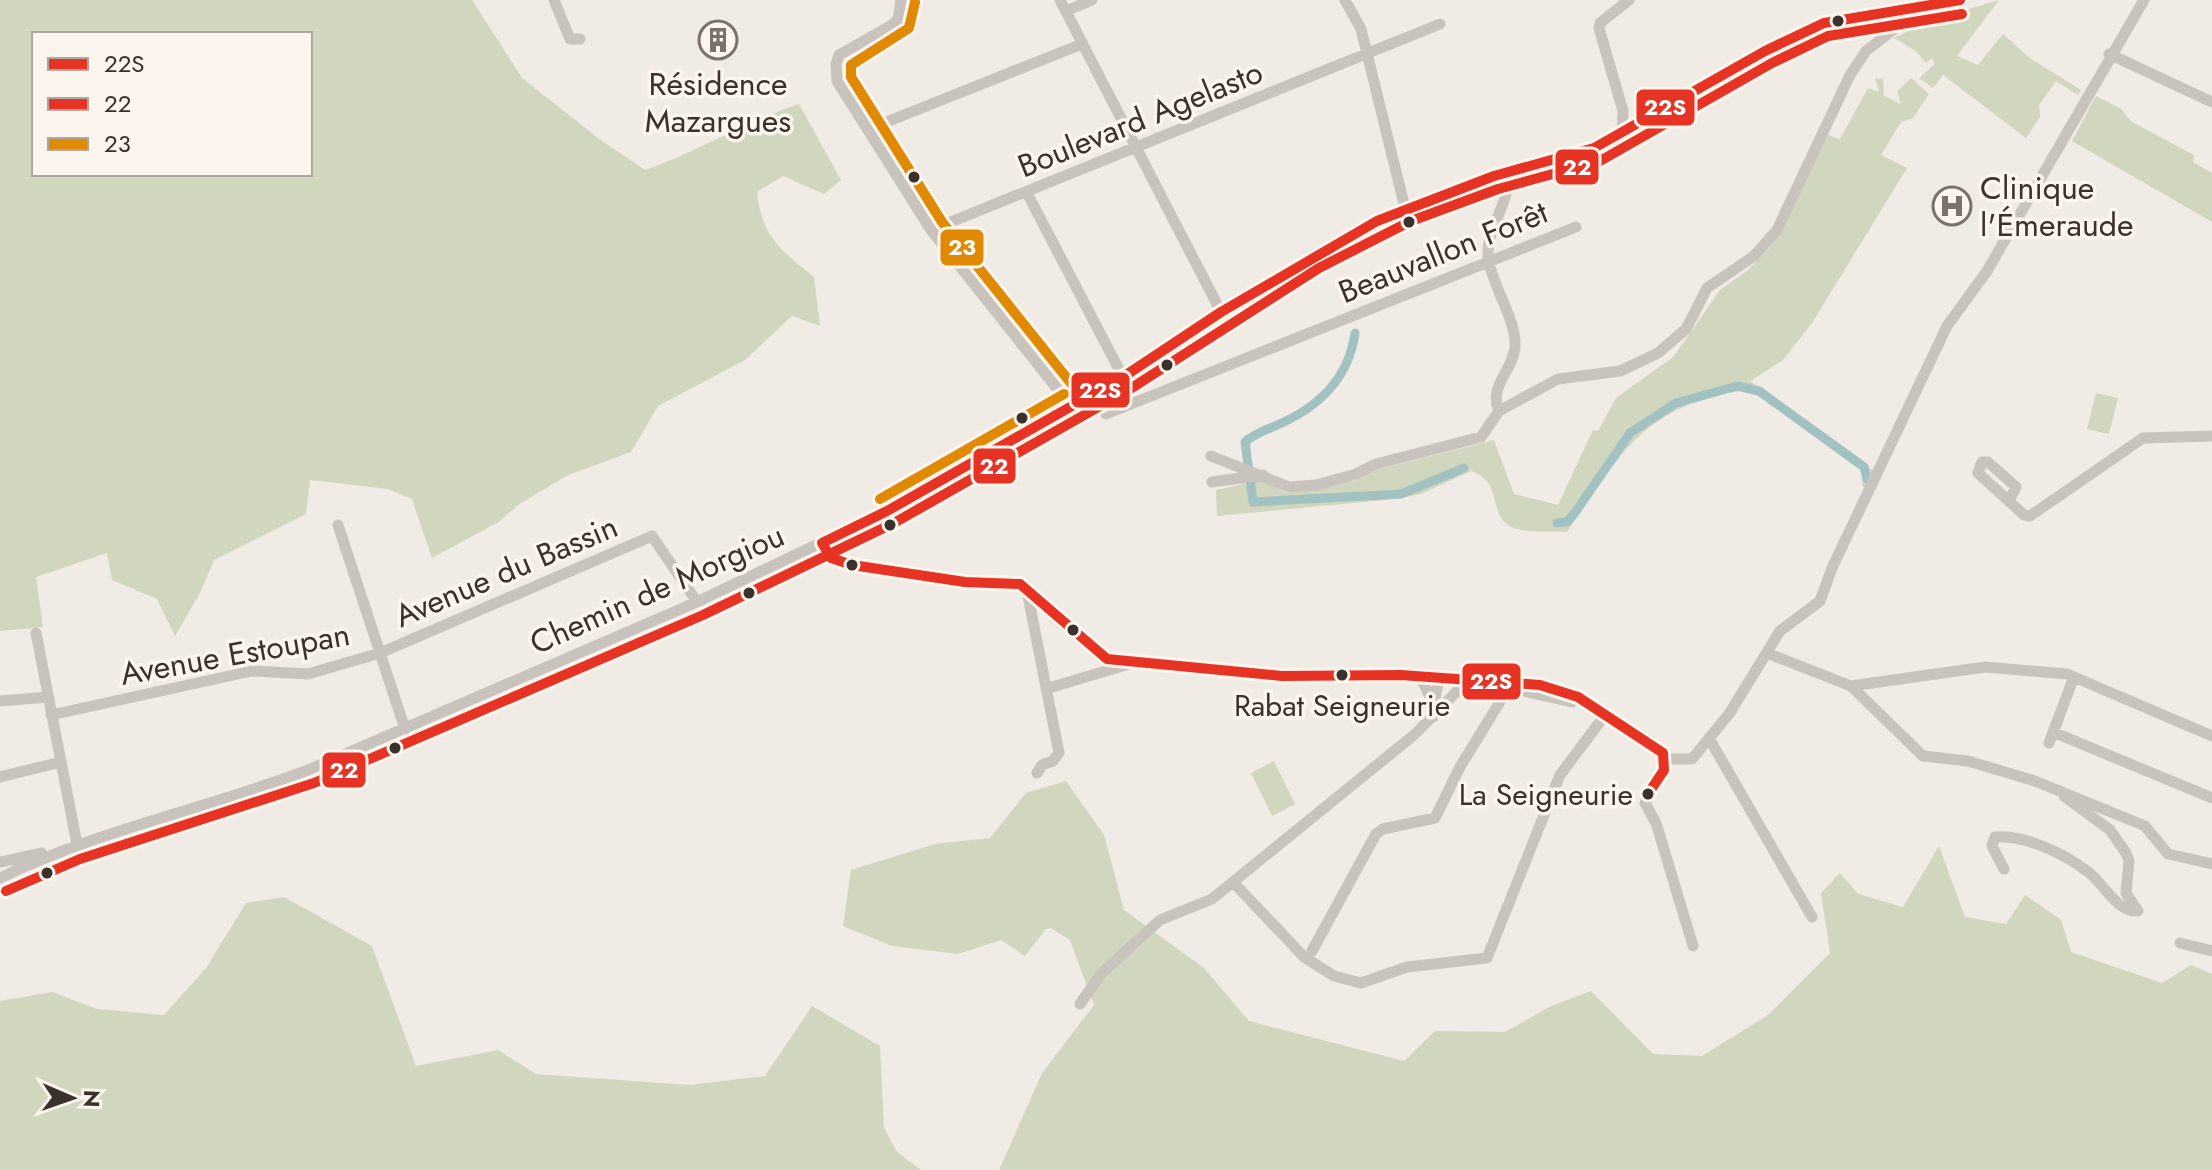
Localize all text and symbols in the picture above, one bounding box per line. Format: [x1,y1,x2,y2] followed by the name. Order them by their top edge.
[1830,13,1846,29] unlabelled marker
[697,19,739,61] building icon: Résidence Mazargues
[32,32,312,176] legend
[104,46,144,81] text: 22S
[1011,49,1269,189] street label: Boulevard Agelasto
[645,61,791,144] place label: Résidence Mazargues
[104,86,131,121] text: 22
[1635,88,1696,127] line badge: 22S
[1644,91,1686,123] text: 22S
[104,126,131,161] text: 23
[1554,148,1600,186] line badge: 22
[1563,151,1591,183] text: 22
[1980,165,2133,248] place label: Clinique l'Émeraude
[906,169,922,185] unlabelled marker
[1931,185,1973,227] hospital icon: Clinique l'Émeraude
[1332,189,1555,315] street label: Beauvallon Forêt
[1401,214,1417,230] unlabelled marker
[939,228,985,267] line badge: 23
[948,231,976,263] text: 23
[1159,357,1175,373] unlabelled marker
[1070,371,1131,409] line badge: 22S
[1079,374,1121,406] text: 22S
[1014,410,1030,426] unlabelled marker
[972,447,1017,485] line badge: 22
[980,450,1008,482] text: 22
[387,503,625,639] street label: Avenue du Bassin
[523,512,791,666] street label: Chemin de Morgiou
[882,517,898,533] unlabelled marker
[844,557,860,573] unlabelled marker
[741,585,757,601] unlabelled marker
[117,611,353,697] street label: Avenue Estoupan
[1065,622,1081,638] unlabelled marker
[1461,662,1522,701] line badge: 22S
[1470,665,1512,697] text: 22S
[1334,667,1350,683] marker: Rabat Seigneurie
[1234,684,1450,727] place label: Rabat Seigneurie
[387,740,403,756] unlabelled marker
[321,751,367,789] line badge: 22
[330,754,358,786] text: 22
[1459,773,1633,816] place label: La Seigneurie
[1640,786,1656,802] marker: La Seigneurie
[39,865,55,881] unlabelled marker
[32,1058,112,1138] north arrow
[76,1089,108,1108] text: N

